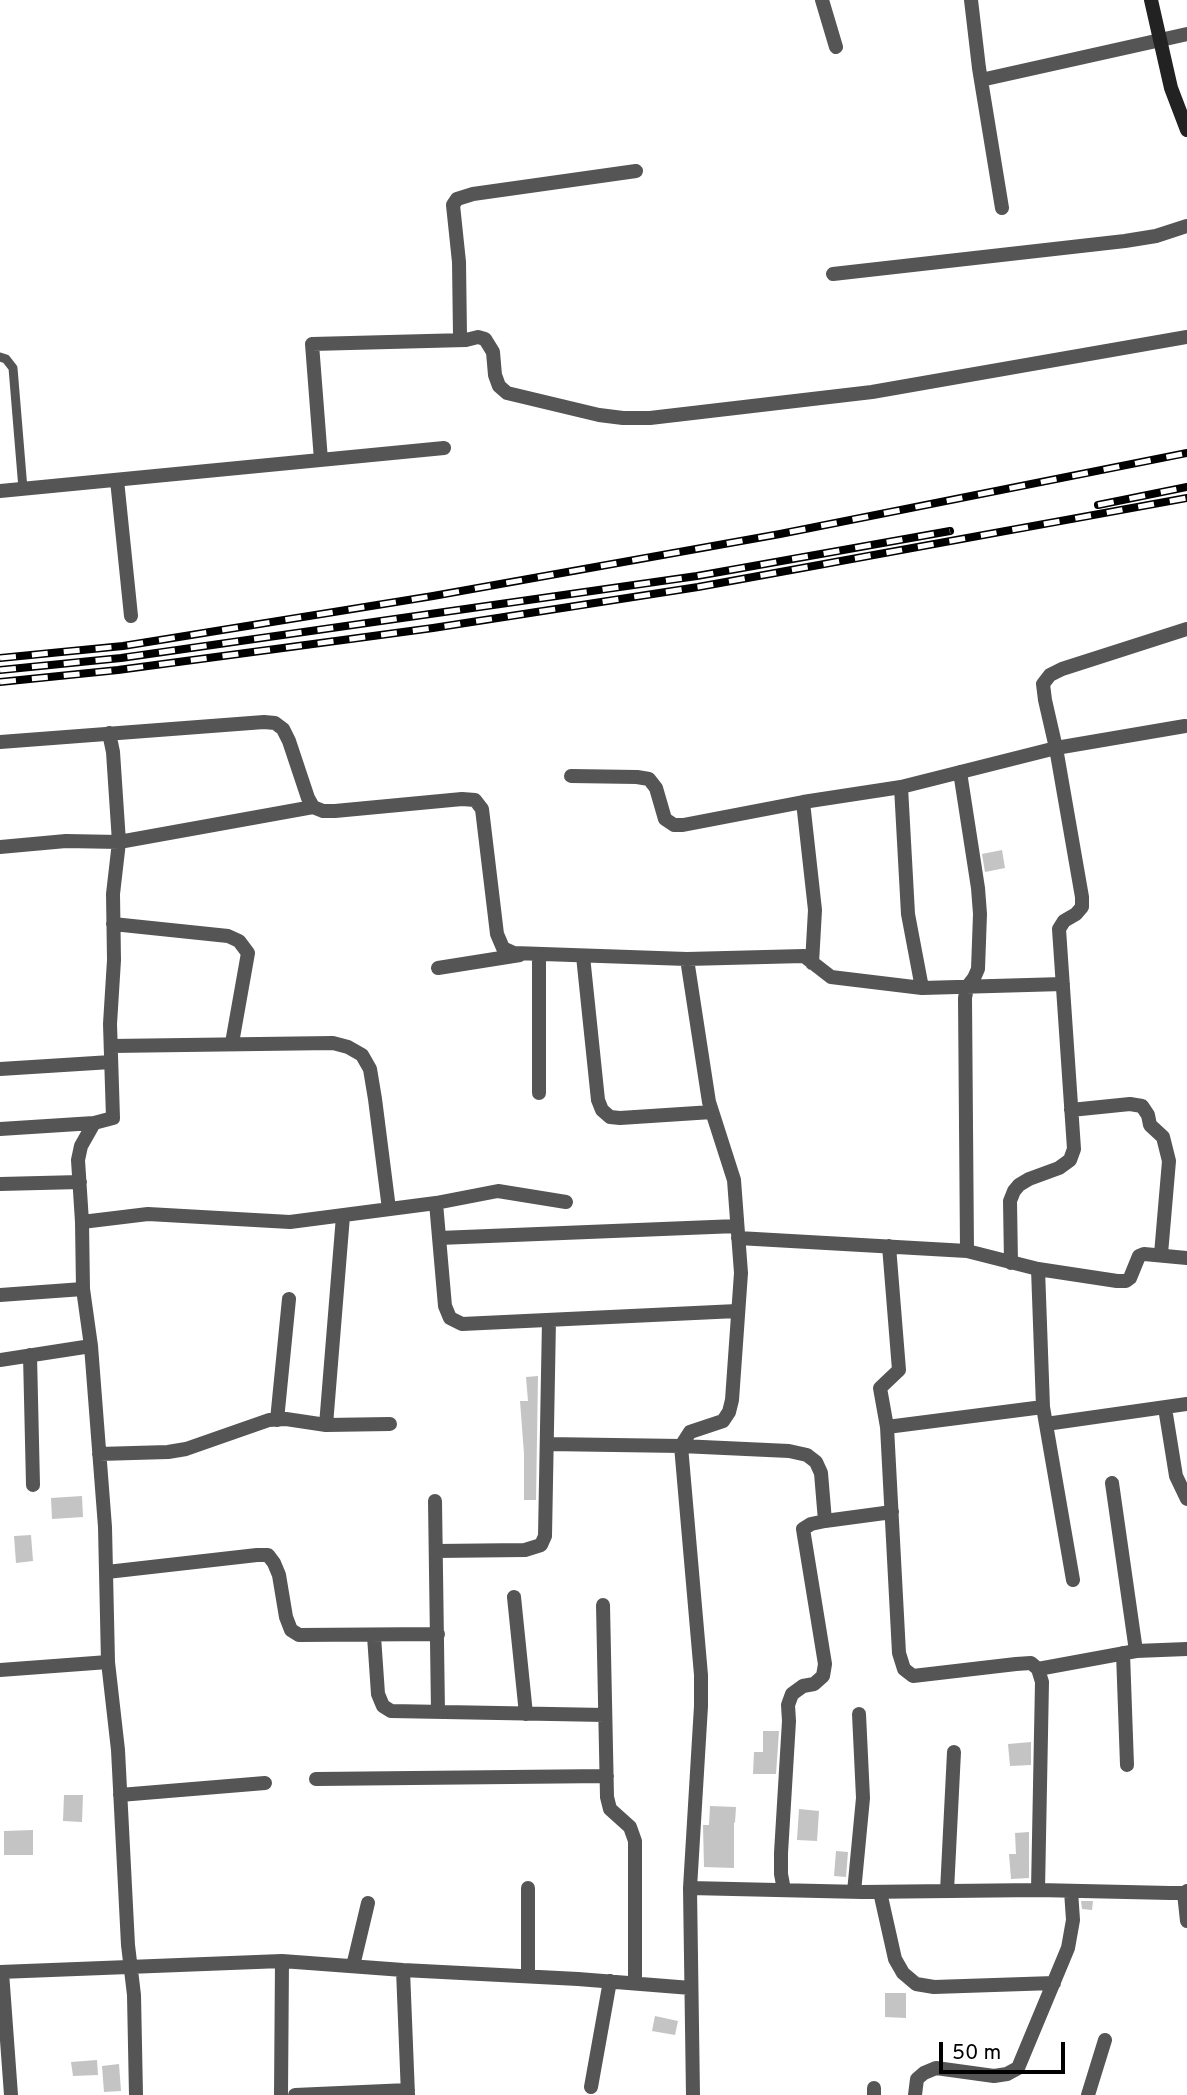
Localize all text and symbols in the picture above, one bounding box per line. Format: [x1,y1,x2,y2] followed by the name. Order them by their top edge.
[942,2028,1068,2072] scale bar
[952,2040,1001,2067] text: 50 m

